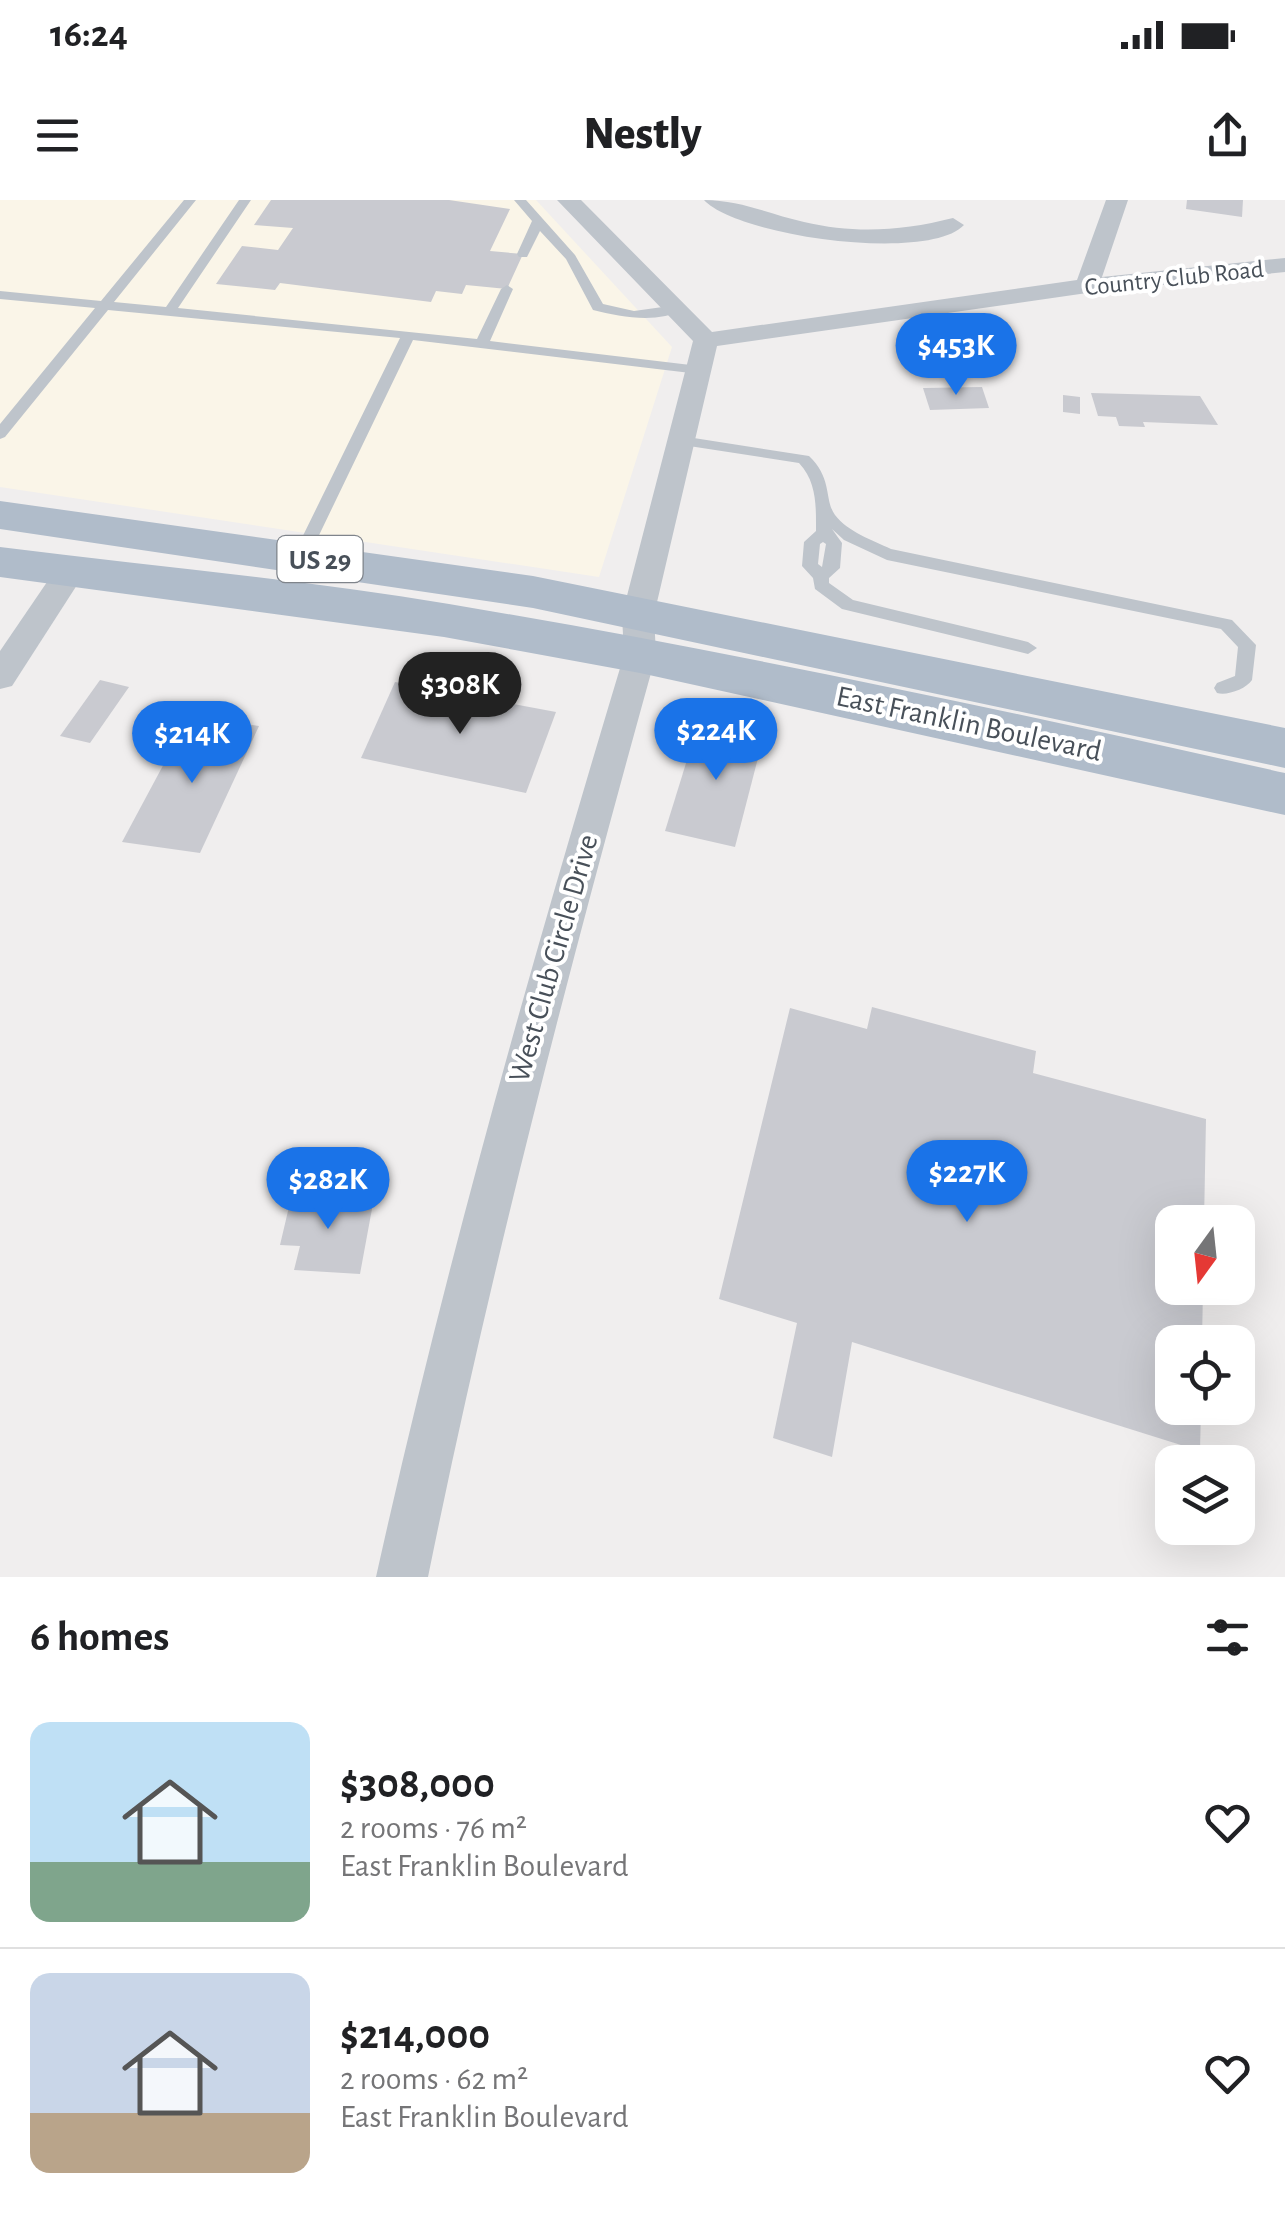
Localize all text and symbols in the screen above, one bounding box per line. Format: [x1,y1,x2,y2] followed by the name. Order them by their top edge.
[50,16,128,54] text: 16:24
[30,108,85,163] icon: menu
[1200,108,1255,163] icon: share
[583,112,702,157] text: Nestly
[1083,257,1265,300] street label: Country Club Road
[886,313,1026,398] pin: $453K
[918,329,994,361] text: $453K
[278,536,362,582] road number: US 29
[390,652,530,737] pin: $308K
[420,668,500,700] text: $308K
[833,681,1104,767] street label: East Franklin Boulevard
[646,698,786,783] pin: $224K
[122,701,262,786] pin: $214K
[676,714,756,746] text: $224K
[154,717,230,749] text: $214K
[504,831,604,1086] street label: West Club Circle Drive
[897,1140,1037,1225] pin: $227K
[258,1147,398,1232] pin: $282K
[928,1156,1006,1188] text: $227K
[288,1163,368,1195] text: $282K
[1155,1205,1255,1305] north arrow
[1155,1205,1255,1545] map controls
[1155,1325,1255,1425] button: locate
[1155,1445,1255,1545] button: layers
[1200,1610,1255,1665] icon: filters
[30,1616,169,1658] text: 6 homes
[110,1762,230,1882] icon: home
[340,1763,495,1805] text: $308,000
[1200,1795,1255,1850] icon: heart
[340,1812,527,1844] text: 2 rooms · 76 m²
[340,1850,629,1882] text: East Franklin Boulevard
[110,2013,230,2133] icon: home
[340,2014,490,2056] text: $214,000
[1200,2046,1255,2101] icon: heart
[340,2063,528,2095] text: 2 rooms · 62 m²
[340,2101,629,2133] text: East Franklin Boulevard

